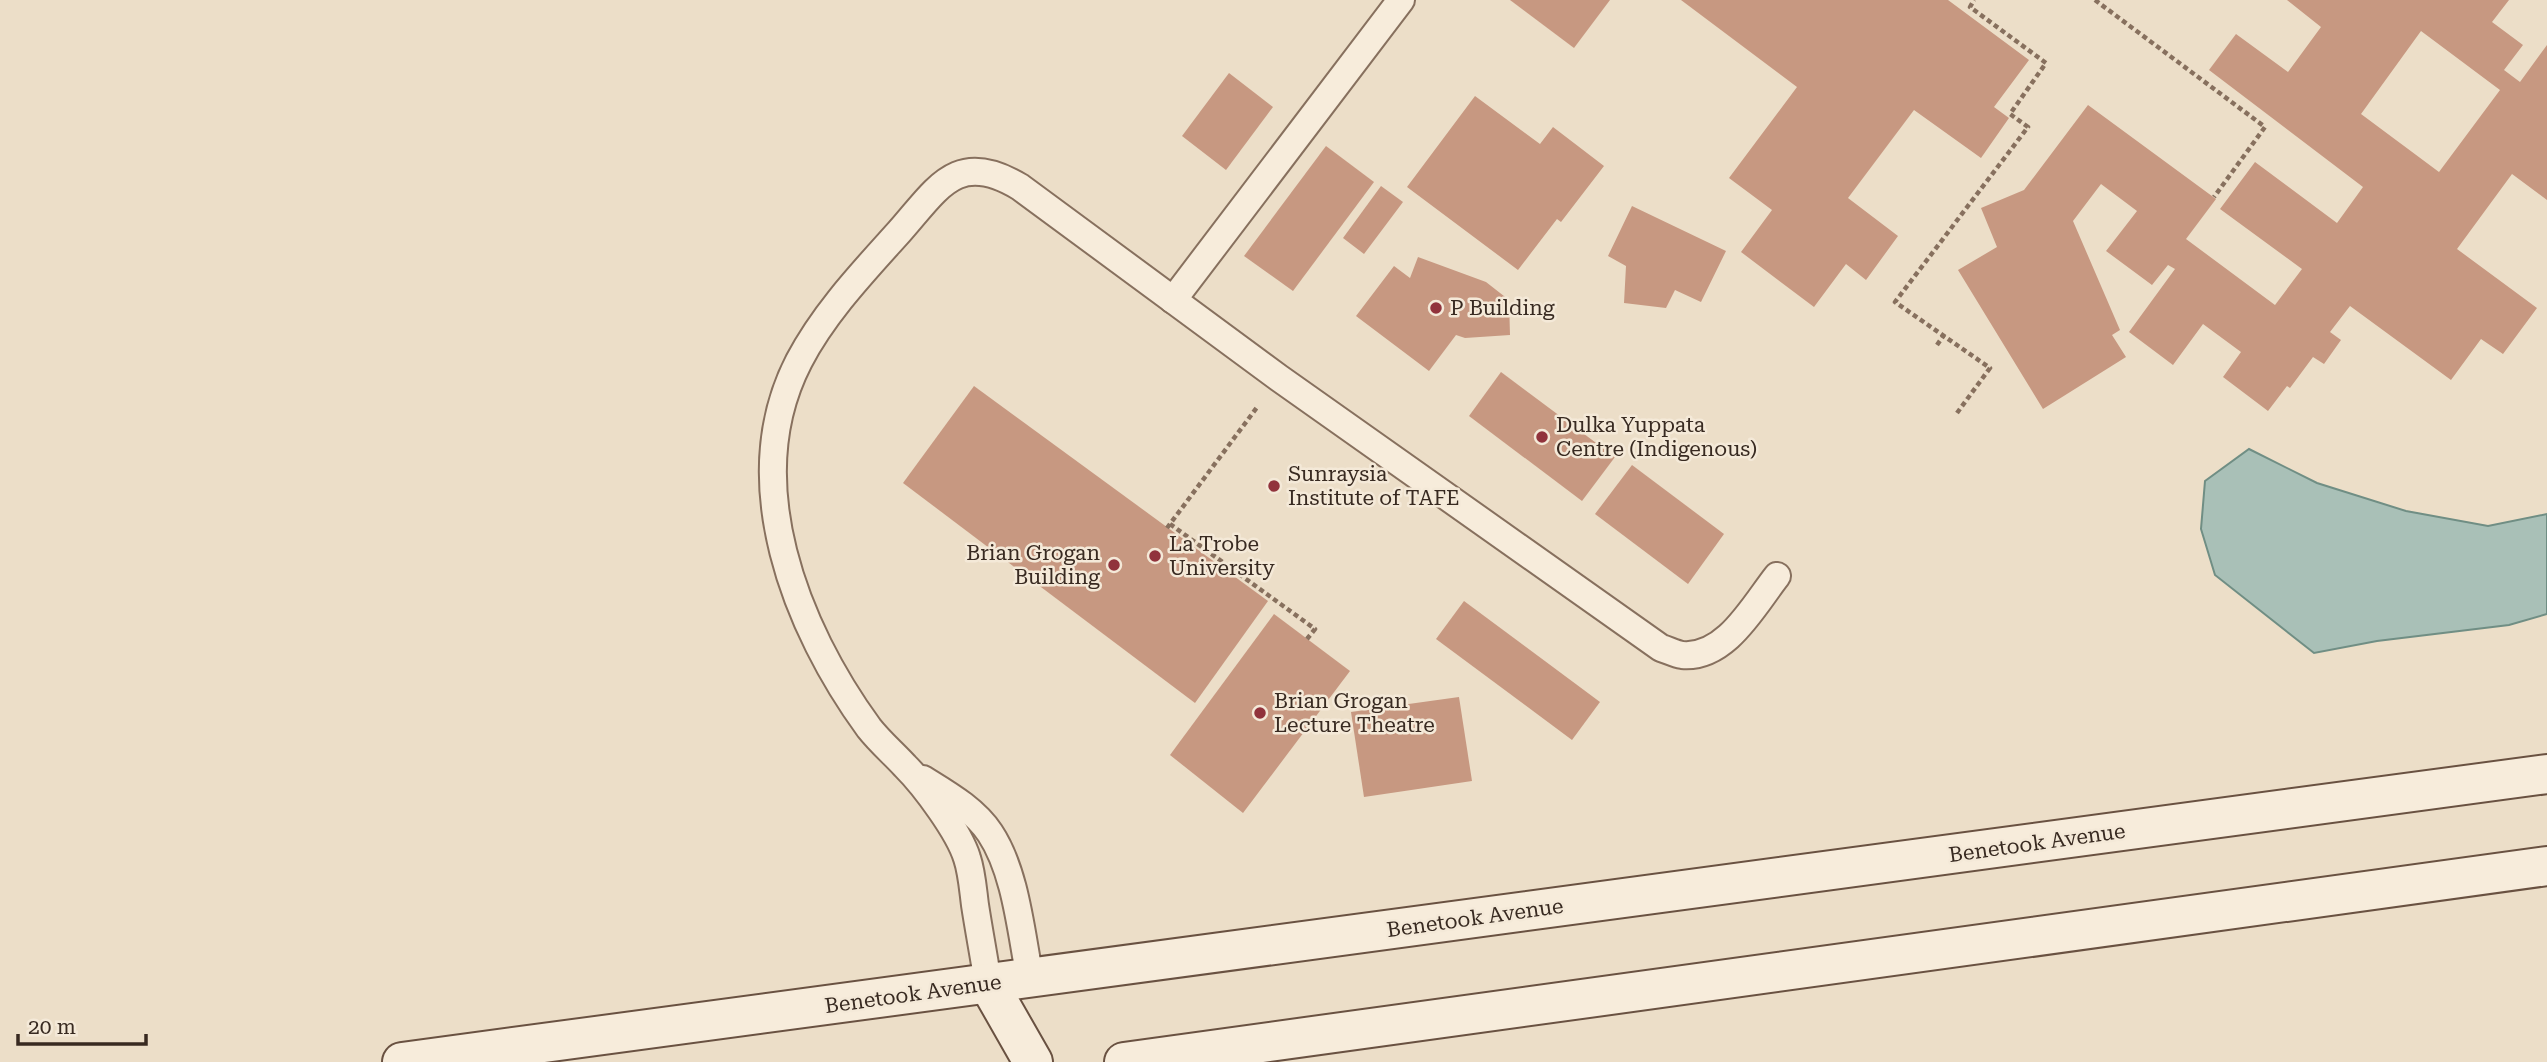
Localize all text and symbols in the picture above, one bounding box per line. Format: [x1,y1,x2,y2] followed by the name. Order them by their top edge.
[1450,296,1555,320] place label: P Building
[1428,300,1444,316] marker: P Building
[1556,413,1757,461] place label: Dulka Yuppata Centre (Indigenous)
[1534,429,1550,445] marker: Dulka Yuppata Centre (Indigenous)
[1288,462,1460,510] place label: Sunraysia Institute of TAFE
[1266,478,1282,494] marker: Sunraysia Institute of TAFE
[1169,532,1275,580] place label: La Trobe University
[966,541,1100,589] place label: Brian Grogan Building
[1147,548,1163,564] marker: La Trobe University
[1106,557,1122,573] marker: Brian Grogan Building
[1274,689,1435,737] place label: Brian Grogan Lecture Theatre
[1252,705,1268,721] marker: Brian Grogan Lecture Theatre
[1947,819,2127,867] street label: Benetook Avenue
[1385,894,1565,942] street label: Benetook Avenue
[823,970,1003,1018] street label: Benetook Avenue
[18,1002,145,1046] scale bar
[28,1015,76,1039] text: 20 m

